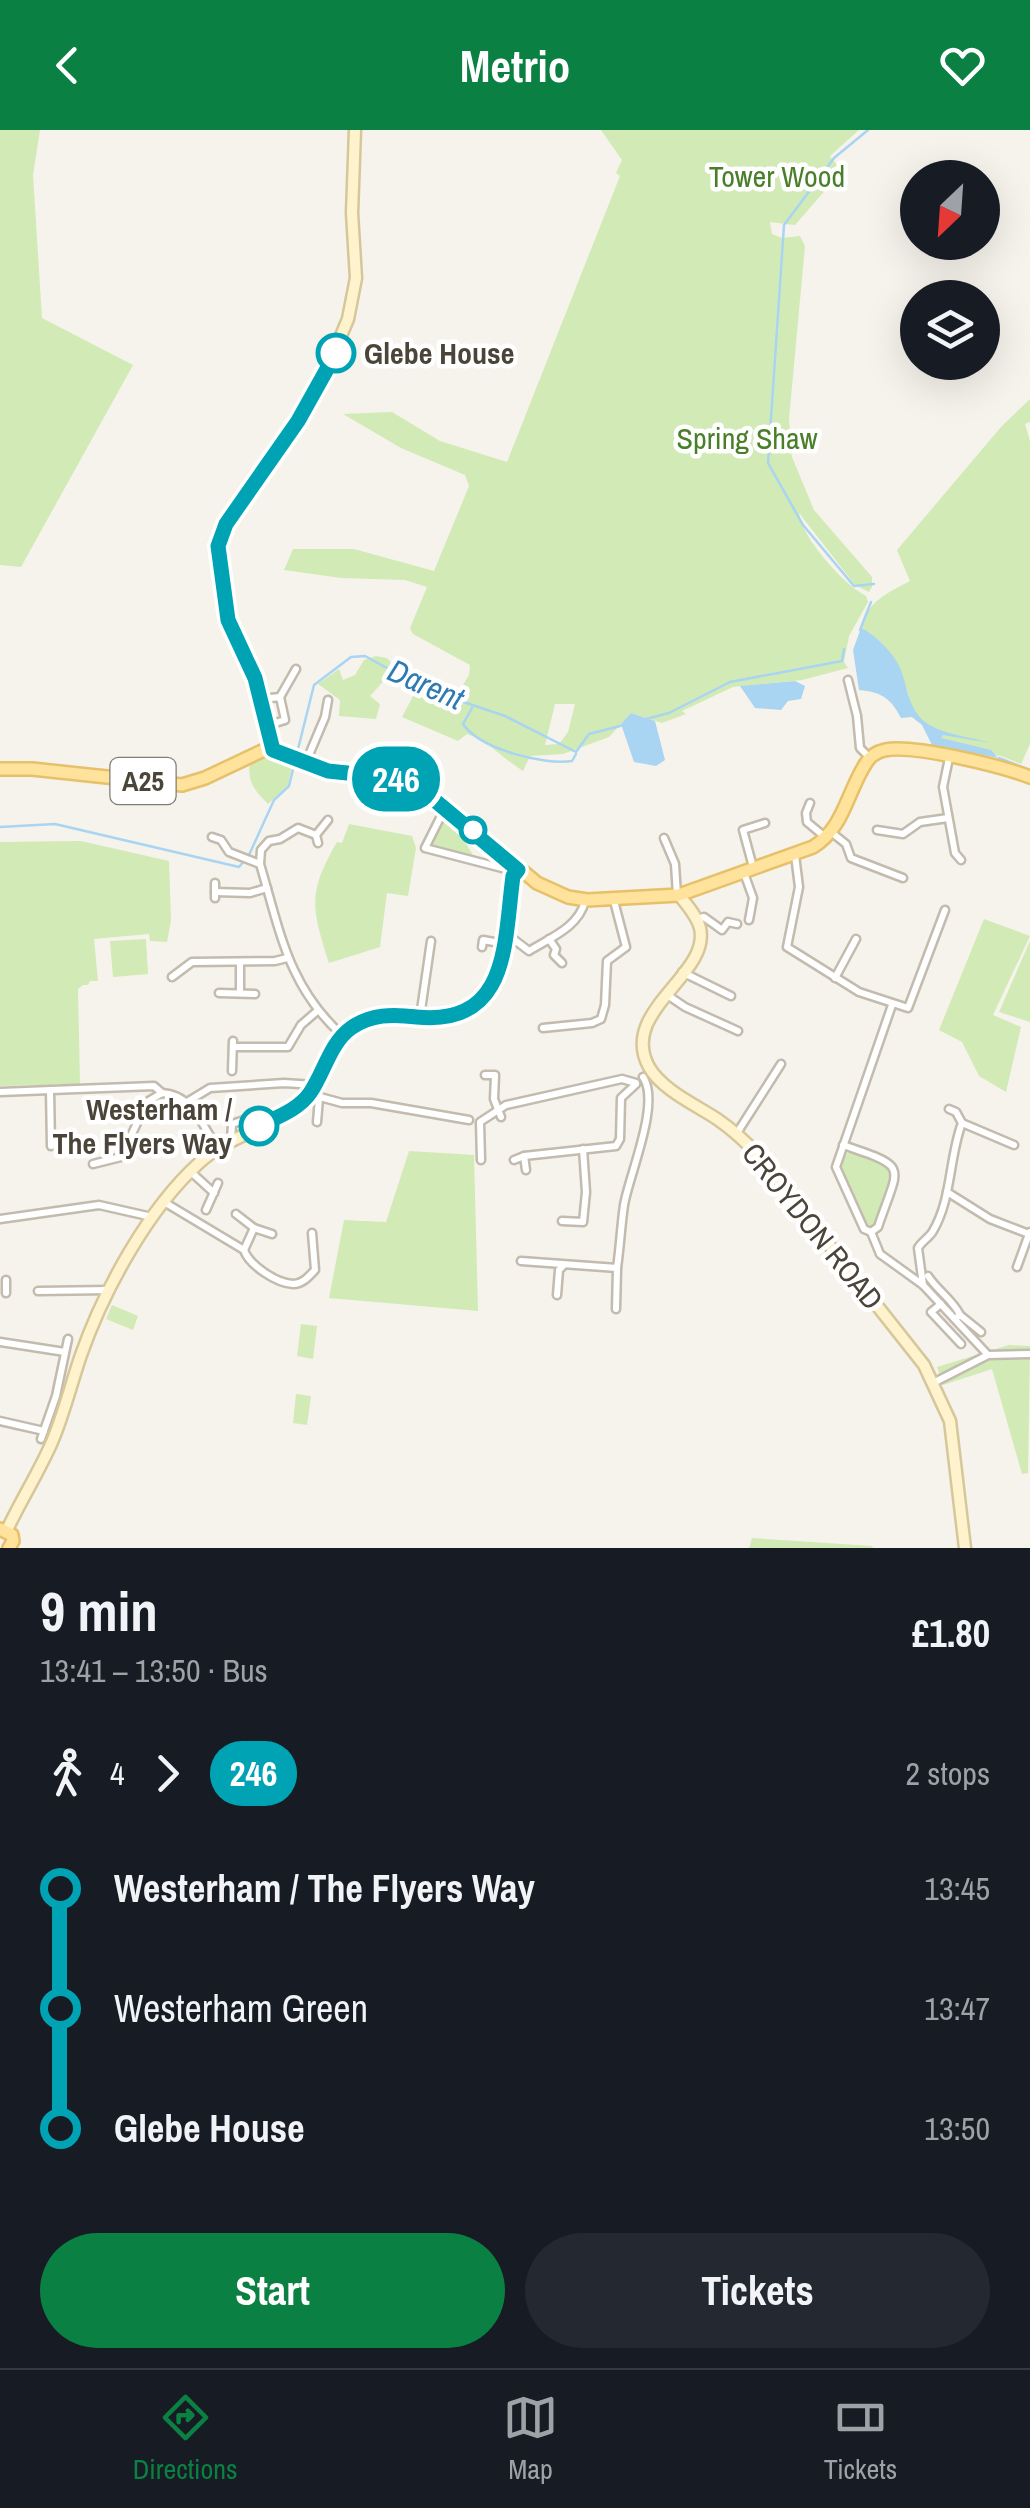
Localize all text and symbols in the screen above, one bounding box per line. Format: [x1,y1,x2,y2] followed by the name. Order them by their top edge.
[460,35,570,96] text: Metrio
[40,38,95,93] icon: back
[935,38,990,93] icon: heart
[709,156,845,196] park label: Tower Wood
[900,160,1000,260] north arrow
[900,160,1000,380] map controls
[900,280,1000,380] button: layers
[364,333,514,373] place label: Glebe House
[317,334,355,372] marker: Glebe House
[677,418,818,458] park label: Spring Shaw
[381,648,471,720] water label: Darent
[338,746,454,812] line badge: 246
[372,756,420,803] text: 246
[110,758,176,804] road number: A25
[460,817,486,843] unlabelled marker
[52,1089,232,1163] place label: Westerham / The Flyers Way
[240,1107,278,1145] marker: Westerham / The Flyers Way
[733,1134,893,1318] street label: CROYDON ROAD
[40,1574,158,1648] text: 9 min
[912,1608,990,1659] text: £1.80
[40,1649,268,1692] text: 13:41 – 13:50 · Bus
[40,1746,95,1801] icon: walk
[140,1746,195,1801] icon: forward
[230,1750,277,1797] text: 246
[110,1752,125,1795] text: 4
[905,1752,990,1795] text: 2 stops
[114,1863,535,1914] text: Westerham / The Flyers Way
[924,1867,990,1910] text: 13:45
[114,1983,368,2034] text: Westerham Green
[924,1987,990,2030] text: 13:47
[114,2103,305,2154] text: Glebe House
[924,2107,990,2150] text: 13:50
[40,2233,505,2348] button: Start
[525,2233,990,2348] button: Tickets
[133,2390,237,2488] tab: Directions
[503,2390,558,2488] tab: Map
[824,2390,897,2488] tab: Tickets

